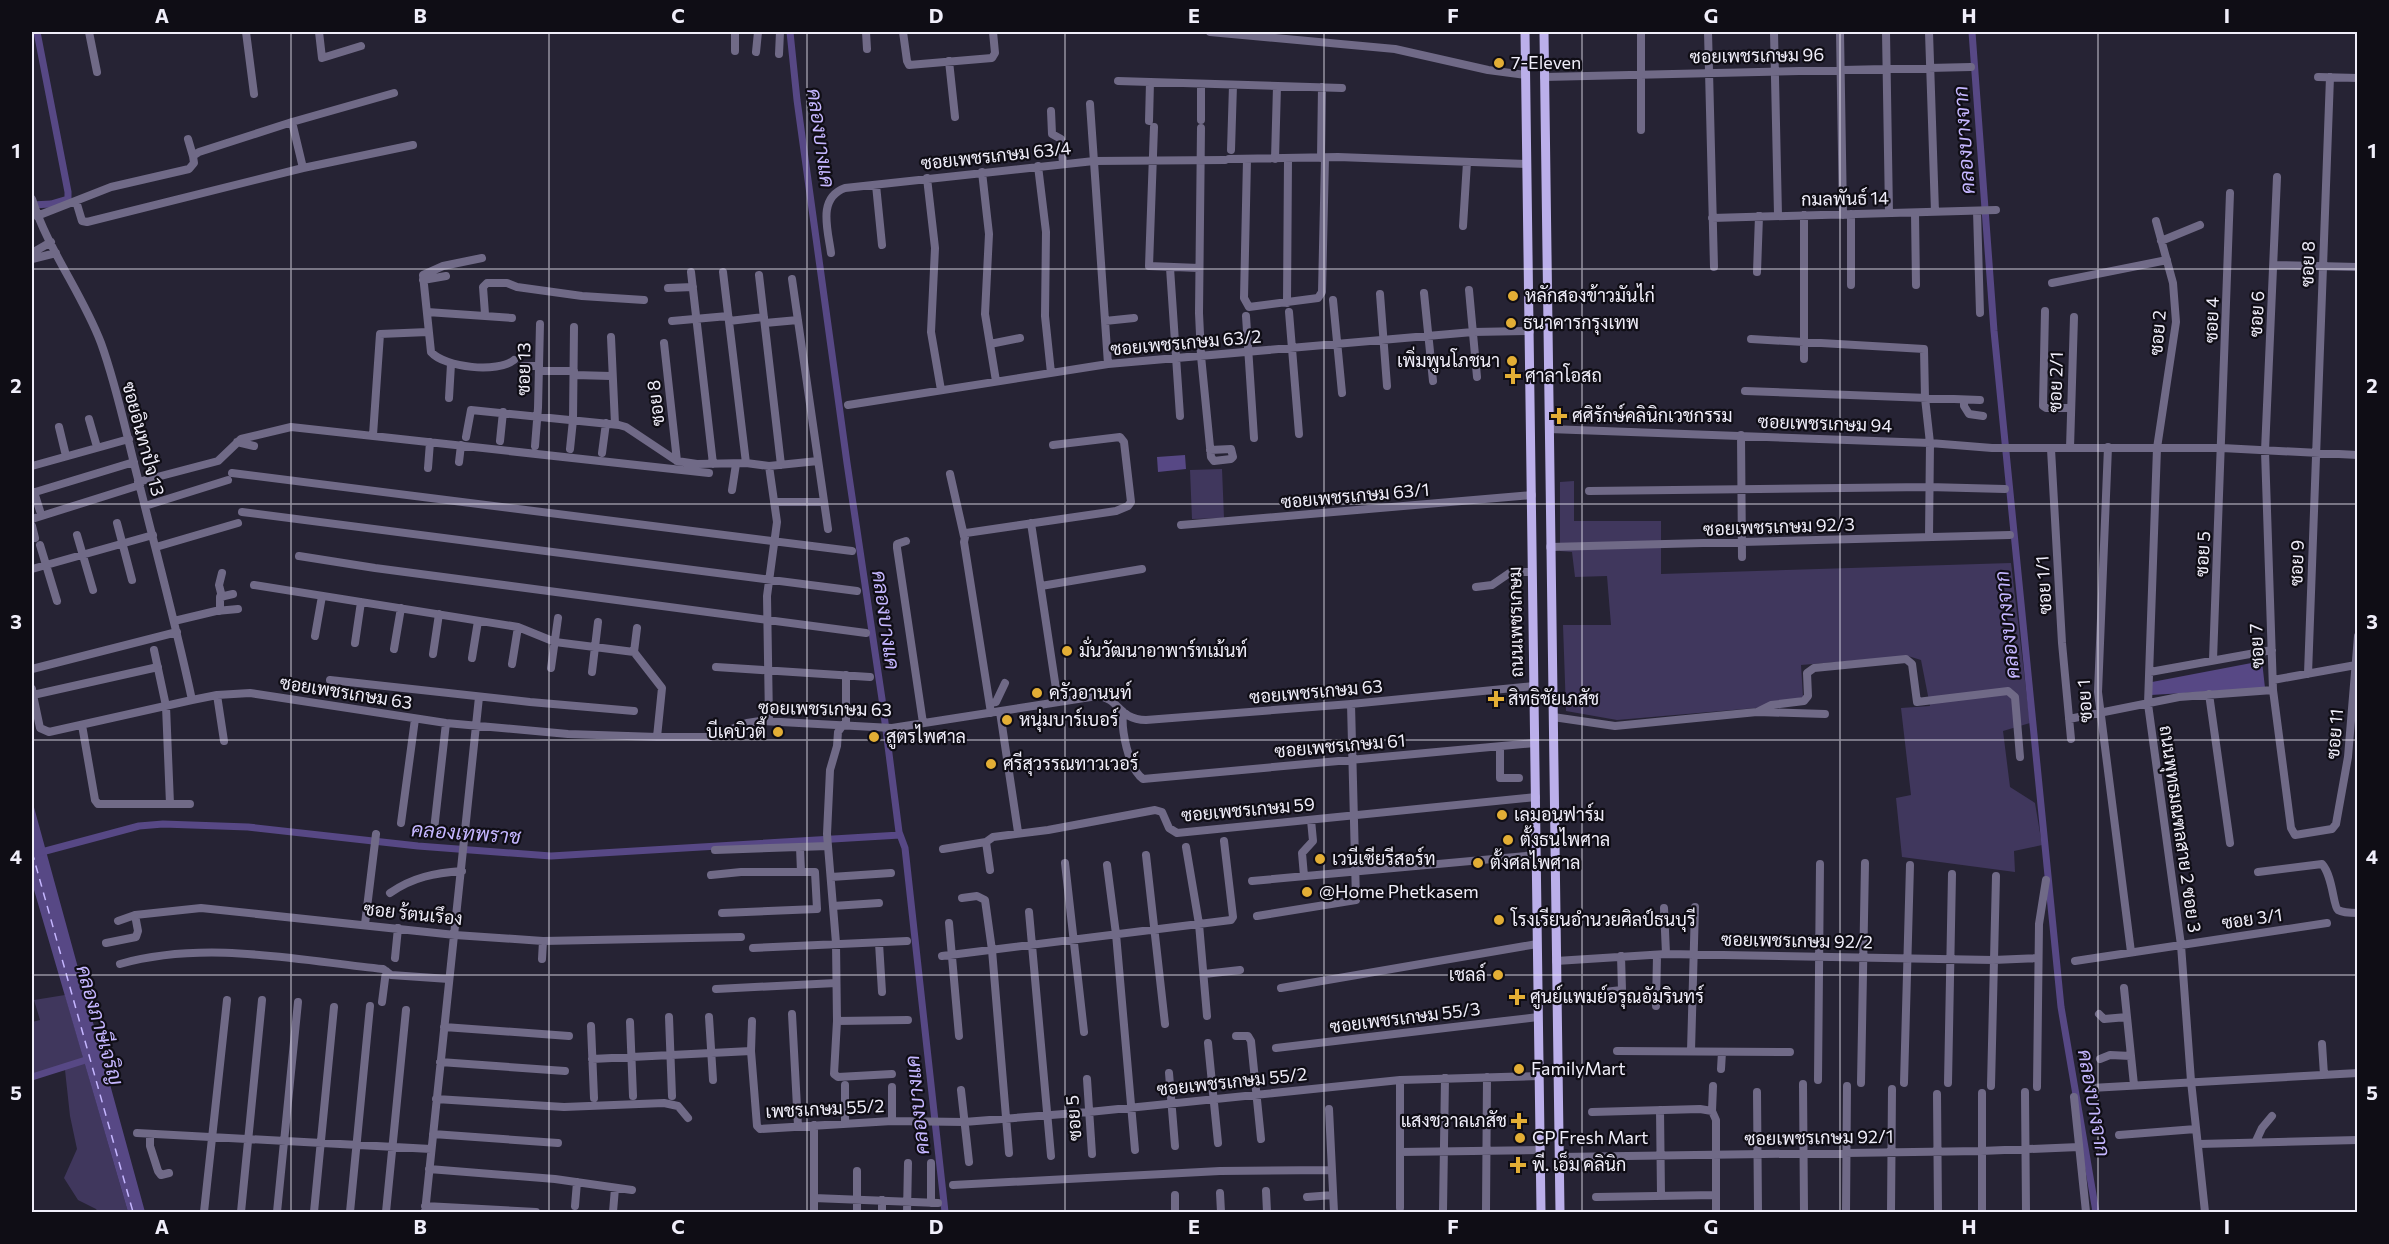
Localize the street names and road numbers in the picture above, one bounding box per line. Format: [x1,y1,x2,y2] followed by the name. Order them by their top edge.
[1689,43,1824,67] street label: ซอยเพชรเกษม 96
[920,136,1072,174] street label: ซอยเพชรเกษม 63/4
[1801,185,1889,210] street label: กมลพันธ์ 14
[2295,240,2319,287] street label: ซอย 8
[2244,290,2268,338] street label: ซอย 6
[2199,296,2223,343] street label: ซอย 4
[2144,309,2170,356] street label: ซอย 2
[1109,324,1262,360] street label: ซอยเพชรเกษม 63/2
[512,342,534,396] street label: ซอย 13
[2043,351,2067,413] street label: ซอย 2/1
[118,379,170,498] street label: ซอยอินทาปัจ 13
[642,379,668,427] street label: ซอย 8
[1757,410,1893,436] street label: ซอยเพชรเกษม 94
[1280,478,1430,512] street label: ซอยเพชรเกษม 63/1
[1703,512,1855,540] street label: ซอยเพชรเกษม 92/3
[2190,531,2214,577] street label: ซอย 5
[2284,539,2308,586] street label: ซอย 9
[2030,555,2056,615] street label: ซอย 1/1
[1503,566,1527,678] street label: ถนนเพชรเกษม
[2244,623,2268,669] street label: ซอย 7
[278,671,414,713] street label: ซอยเพชรเกษม 63
[1248,674,1384,708] street label: ซอยเพชรเกษม 63
[2072,679,2096,723] street label: ซอย 1
[758,696,892,720] street label: ซอยเพชรเกษม 63
[2321,708,2347,760] street label: ซอย 11
[2154,724,2206,934] street label: ถนนพุทธมณฑลสาย 2 ซอย 3
[1274,728,1406,762] street label: ซอยเพชรเกษม 61
[1180,792,1316,826] street label: ซอยเพชรเกษม 59
[362,897,464,929] street label: ซอย ร้ตนเรึอง
[2220,903,2284,933] street label: ซอย 3/1
[1721,928,1873,952] street label: ซอยเพชรเกษม 92/2
[1328,997,1481,1037] street label: ซอยเพชรเกษม 55/3
[1156,1062,1308,1100] street label: ซอยเพชรเกษม 55/2
[765,1094,885,1122] street label: เพชรเกษม 55/2
[1060,1094,1086,1142] street label: ซอย 5
[1744,1125,1894,1149] street label: ซอยเพชรเกษม 92/1

